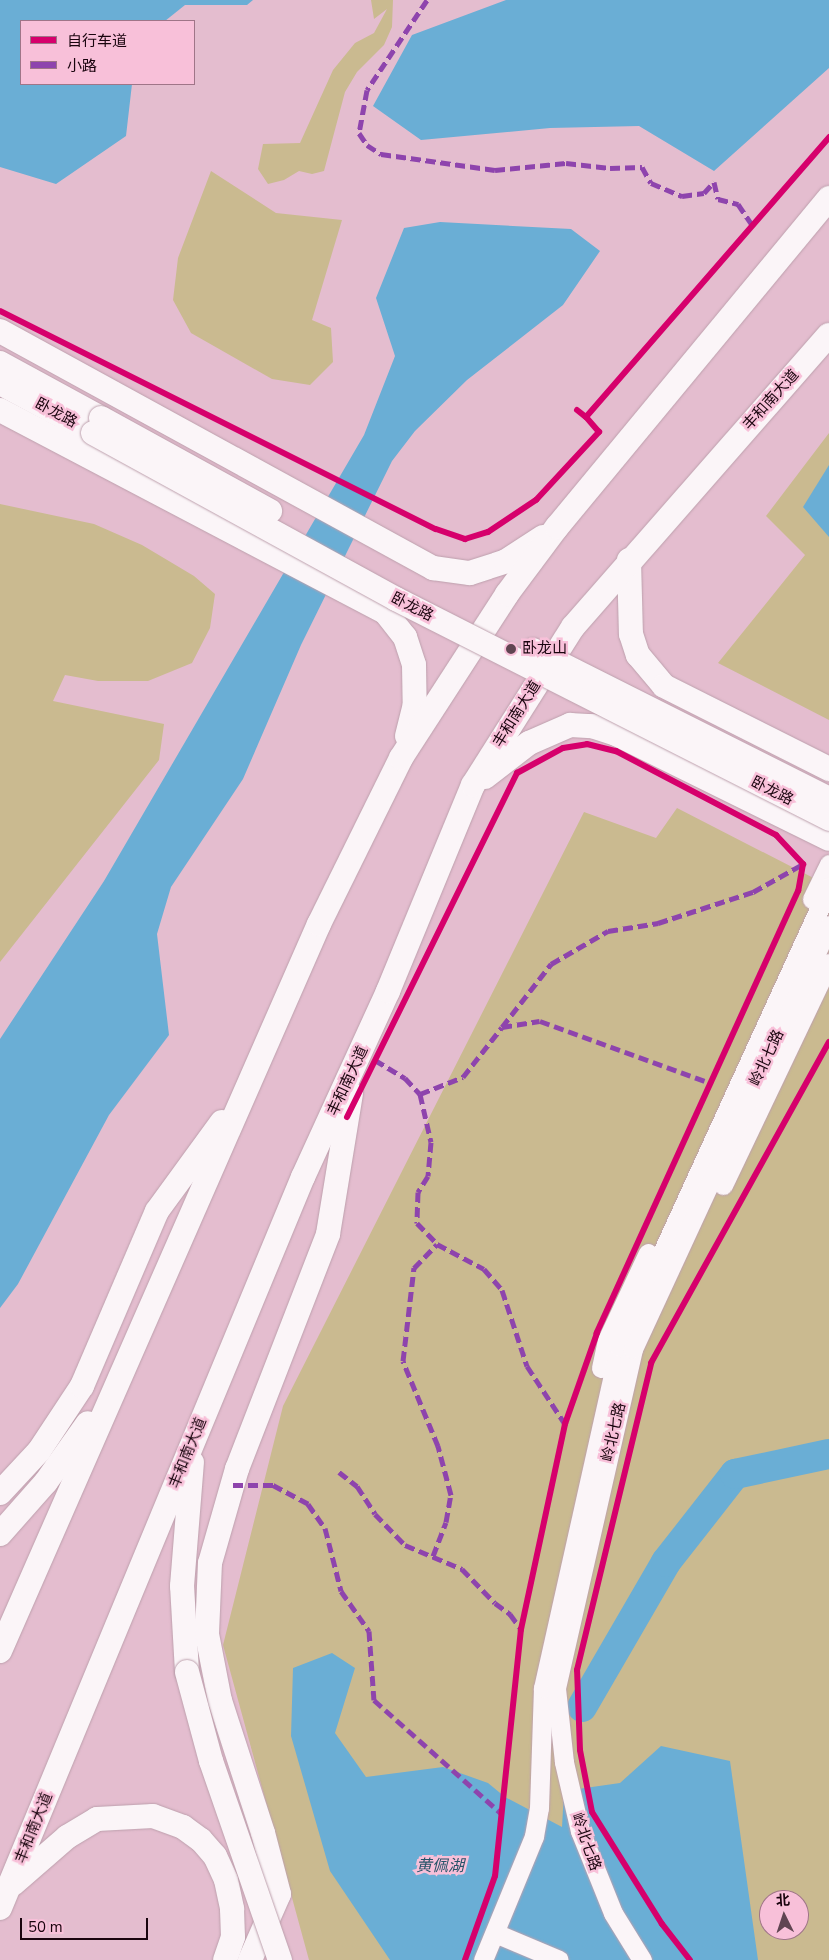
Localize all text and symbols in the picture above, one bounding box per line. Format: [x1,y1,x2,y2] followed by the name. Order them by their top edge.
[20,20,195,85] legend
[67,31,127,51] text: 自行车道
[67,56,97,76] text: 小路
[739,366,803,434] street label: 丰和南大道
[32,394,80,432] street label: 卧龙路
[388,589,436,625] street label: 卧龙路
[522,640,567,658] place label: 卧龙山
[504,642,518,656] marker: 卧龙山
[489,677,545,751] street label: 丰和南大道
[748,773,796,809] street label: 卧龙路
[746,1027,788,1089] street label: 岭北七路
[324,1043,372,1119] street label: 丰和南大道
[598,1401,630,1463] street label: 岭北七路
[166,1415,210,1491] street label: 丰和南大道
[12,1790,56,1866] street label: 丰和南大道
[568,1811,604,1873] street label: 岭北七路
[416,1856,464,1876] water label: 黄佩湖
[759,1890,809,1940] north arrow
[775,1891,791,1911] text: 北
[22,1908,150,1940] scale bar
[28,1917,63,1937] text: 50 m

